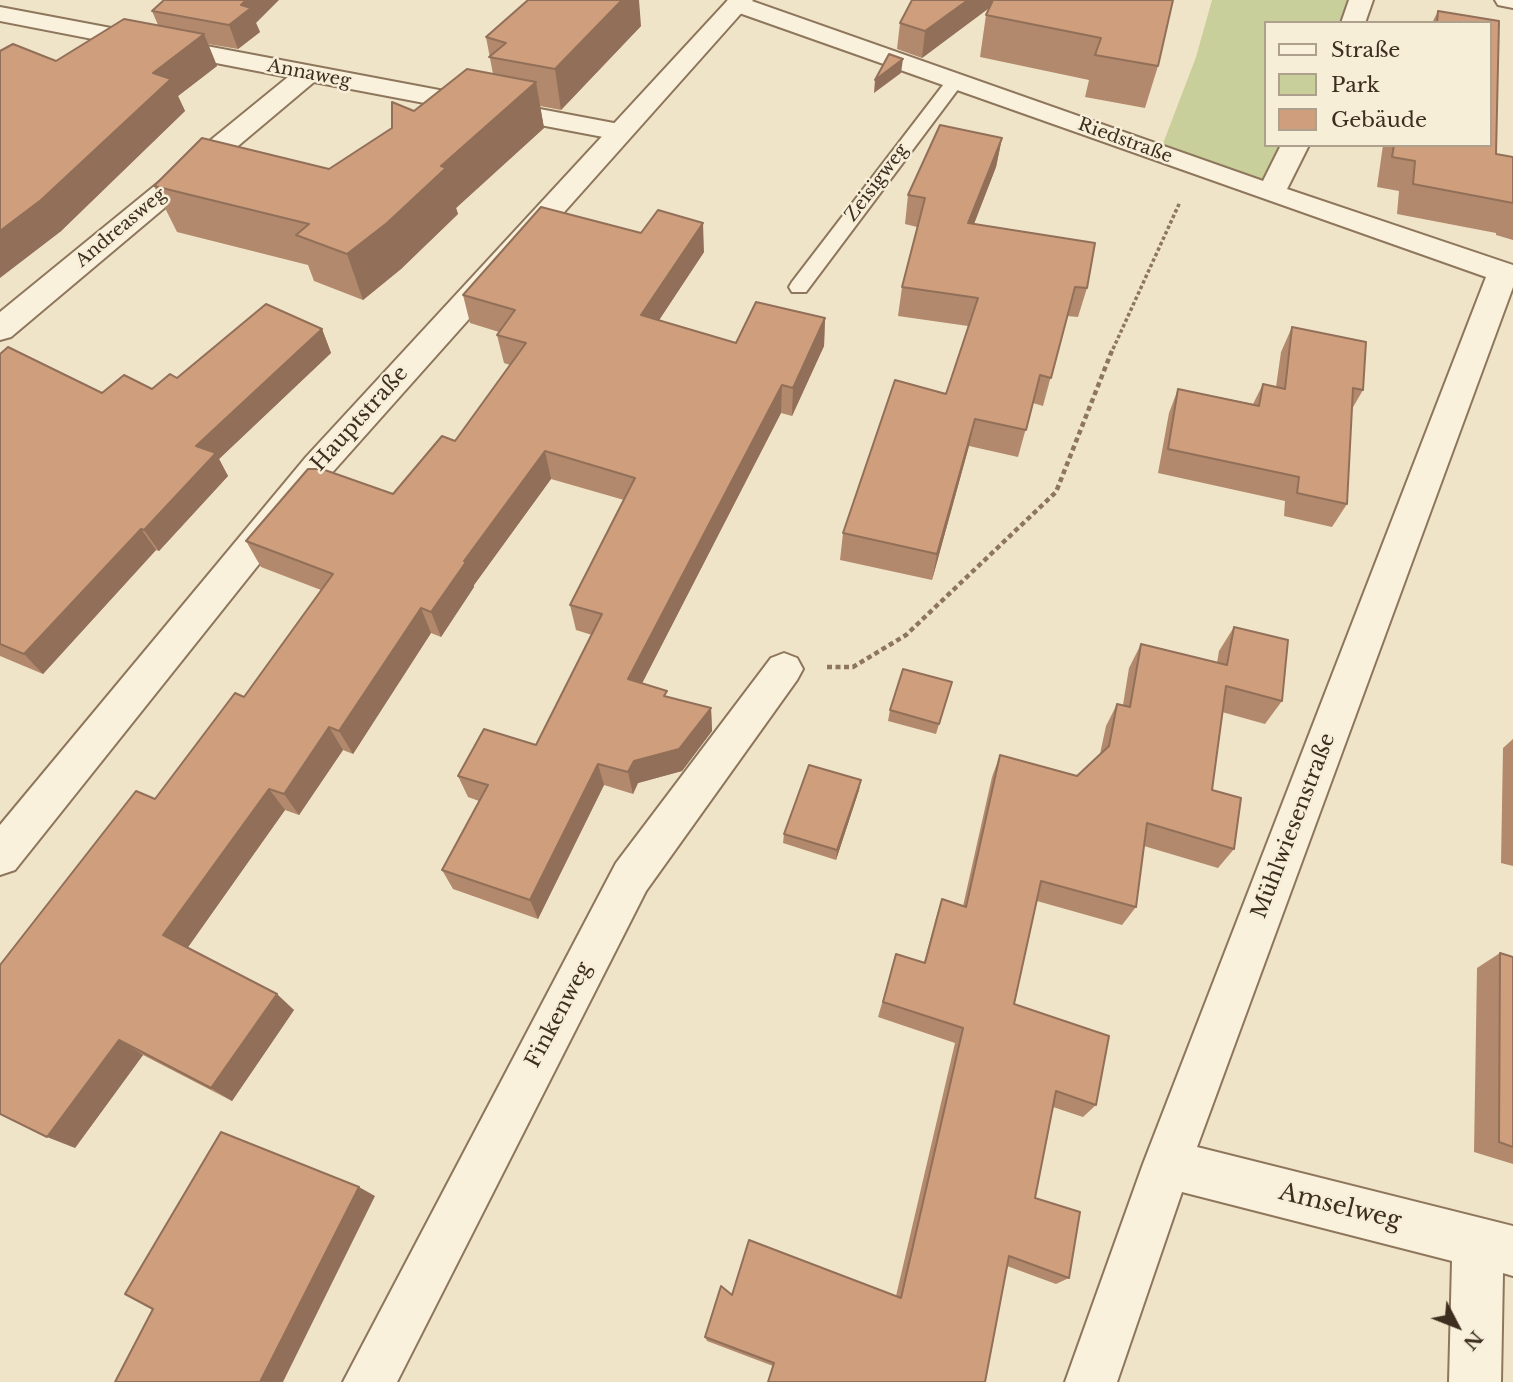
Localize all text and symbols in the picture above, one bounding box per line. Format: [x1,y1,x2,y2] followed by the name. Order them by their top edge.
[1264,21,1492,147] legend
[1331,37,1400,63] text: Straße
[265,55,353,93] street label: Annaweg
[1331,72,1380,98] text: Park
[1331,107,1427,133] text: Gebäude
[1075,114,1175,168] street label: Riedstraße
[841,140,913,226] street label: Zeisigweg
[71,184,171,272] street label: Andreasweg
[306,361,414,477] street label: Hauptstraße
[1247,730,1341,922] street label: Mühlwiesenstraße
[521,958,597,1072] street label: Finkenweg
[1276,1178,1404,1236] street label: Amselweg
[1422,1291,1492,1361] north arrow
[1458,1326,1488,1355] text: N

